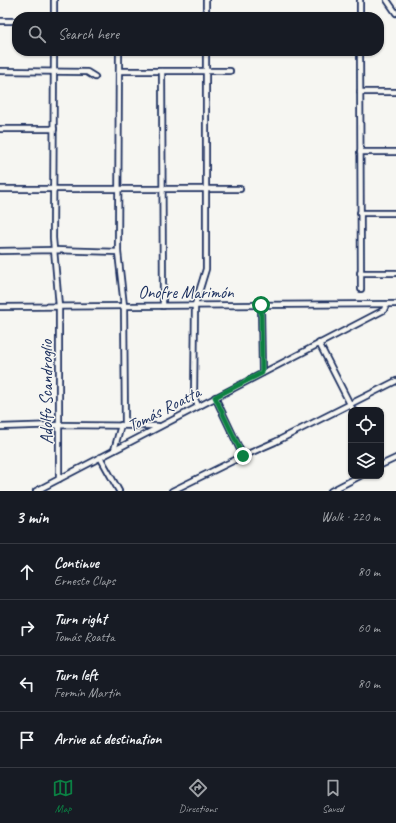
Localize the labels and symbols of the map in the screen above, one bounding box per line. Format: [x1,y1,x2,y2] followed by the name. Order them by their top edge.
[138,282,235,303] street label: Onofre Marimón
[252,296,270,314] route start
[36,339,57,444] street label: Adolfo Scandroglio
[124,381,206,436] street label: Tomás Roatta
[234,447,252,465] route end

